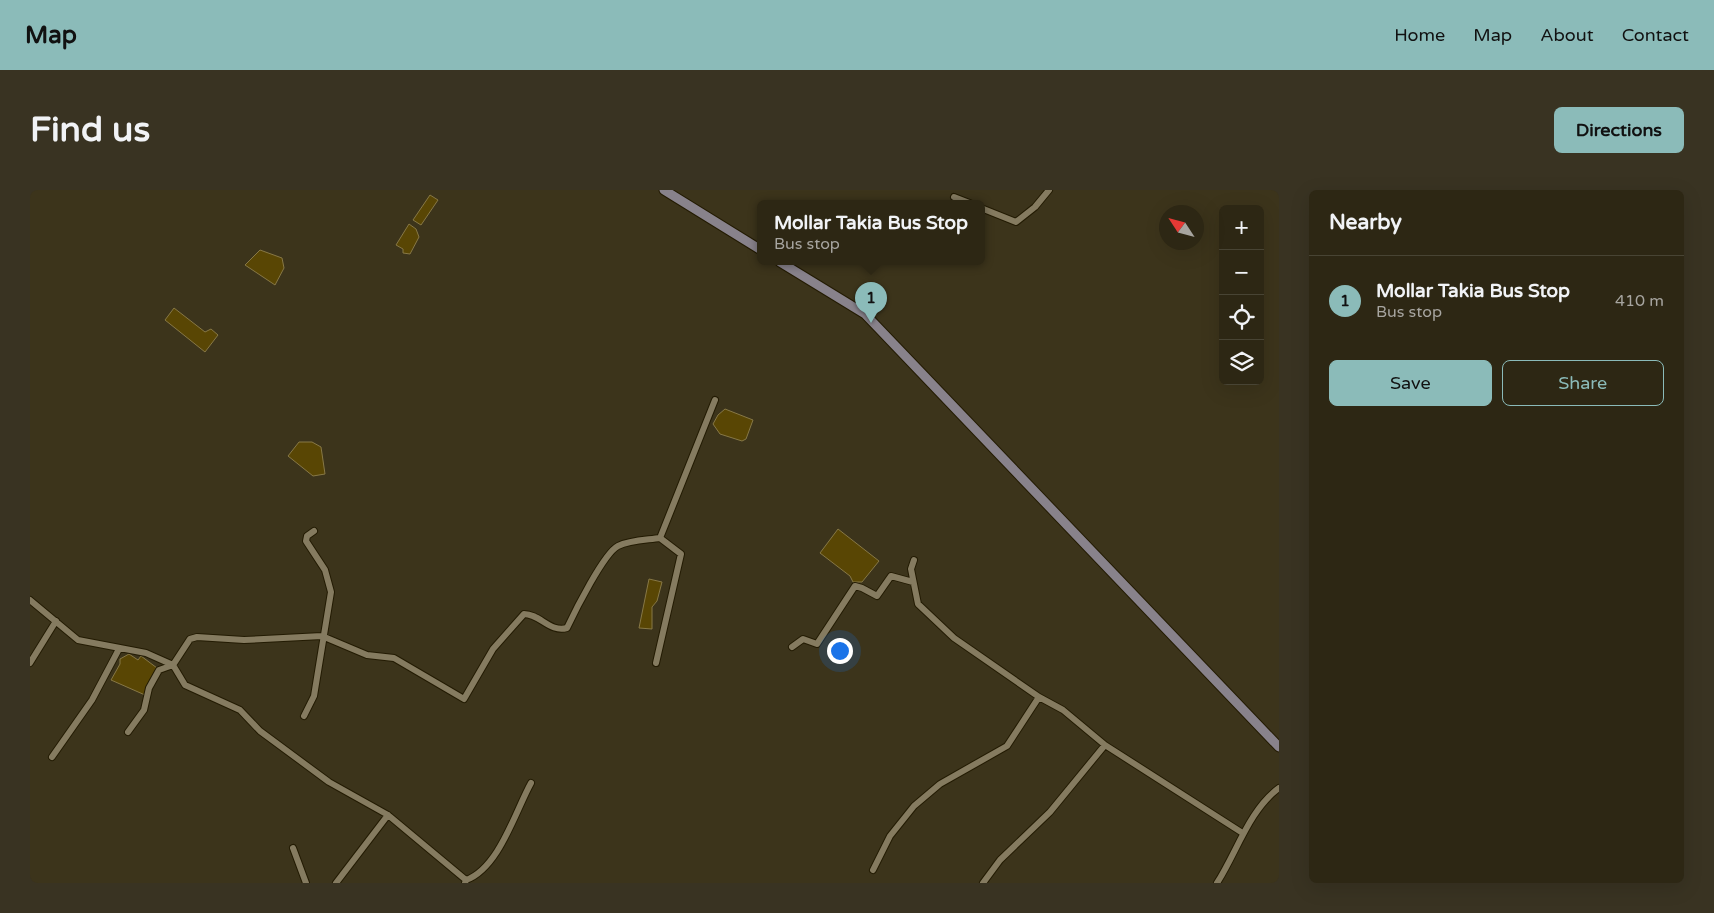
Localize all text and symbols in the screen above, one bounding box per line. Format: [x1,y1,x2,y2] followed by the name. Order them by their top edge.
[25,21,77,50] text: Map
[1394,24,1445,46] text: Home
[1473,24,1512,46] text: Map
[1540,24,1594,46] text: About
[1622,24,1689,46] text: Contact
[1554,107,1684,153] button: Directions
[30,109,150,151] text: Find us
[757,200,985,265] popup
[1159,205,1204,250] north arrow
[1219,205,1264,385] map controls
[1219,205,1264,250] button: +
[1329,210,1402,235] text: Nearby
[774,212,968,234] text: Mollar Takia Bus Stop
[774,234,840,254] text: Bus stop
[1219,250,1264,295] button: −
[1376,280,1570,302] text: Mollar Takia Bus Stop
[855,282,887,323] pin: 1
[1340,291,1350,311] text: 1
[1615,291,1664,311] text: 410 m
[1219,295,1264,340] button: locate
[1376,302,1442,322] text: Bus stop
[1219,340,1264,385] button: layers
[1329,360,1492,406] button: Save
[1502,360,1664,406] button: Share
[827,638,853,664] your location

